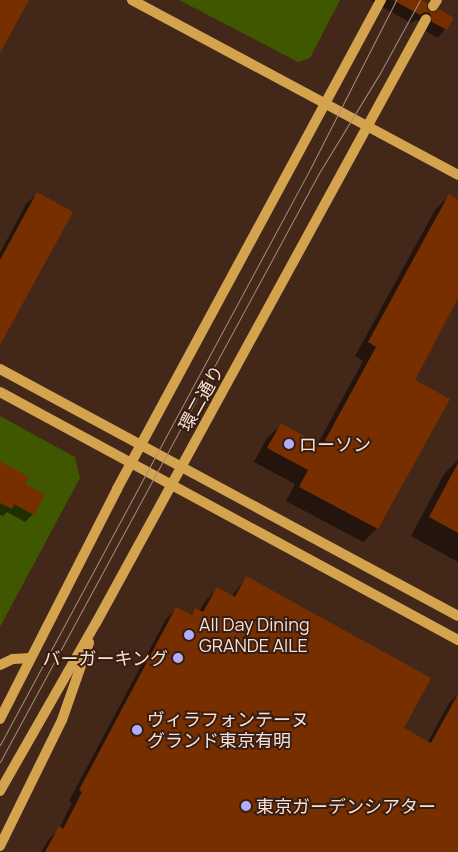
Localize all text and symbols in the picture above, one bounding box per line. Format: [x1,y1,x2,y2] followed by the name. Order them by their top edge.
[174,361,228,435] street label: 環二通り
[299,433,371,455] place label: ローソン
[283,438,295,450] marker: ローソン
[199,614,310,656] place label: All Day Dining GRANDE AILE
[183,629,195,641] marker: All Day Dining GRANDE AILE
[42,647,168,669] place label: バーガーキング
[172,652,184,664] marker: バーガーキング
[147,709,309,752] place label: ヴィラフォンテーヌ グランド東京有明
[131,724,143,736] marker: ヴィラフォンテーヌ グランド東京有明
[256,795,436,817] place label: 東京ガーデンシアター
[240,800,252,812] marker: 東京ガーデンシアター

